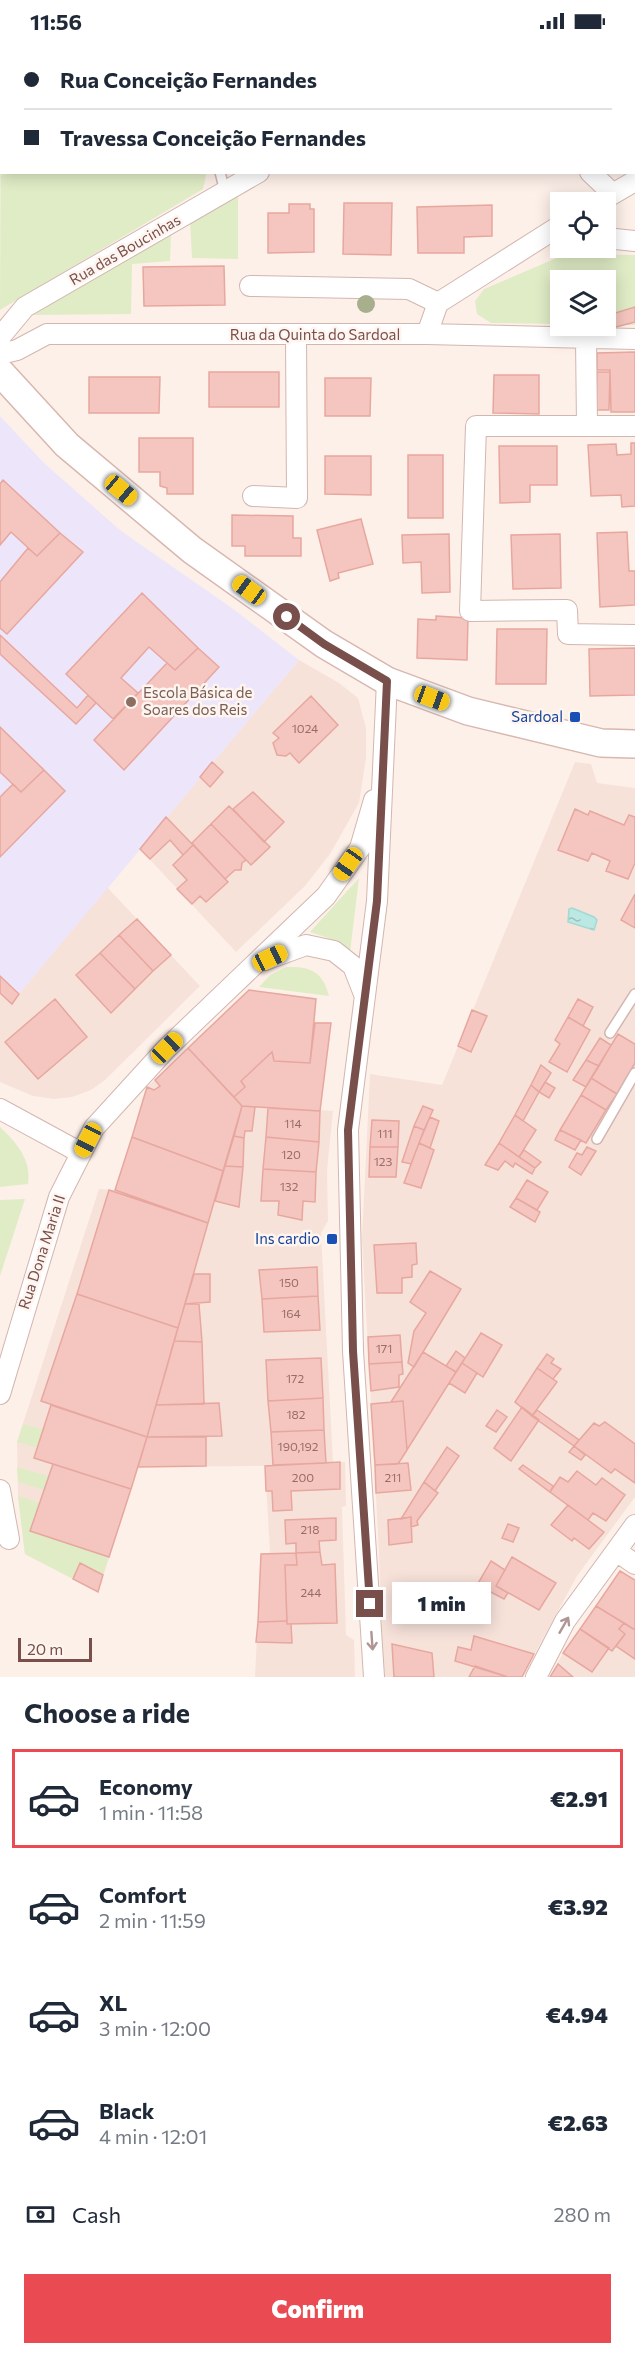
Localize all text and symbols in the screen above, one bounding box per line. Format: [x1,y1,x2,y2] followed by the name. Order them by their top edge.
[30,8,82,35] text: 11:56
[60,66,317,93] text: Rua Conceição Fernandes
[60,124,366,151] text: Travessa Conceição Fernandes
[550,192,616,336] map controls
[550,192,616,258] button: locate
[66,210,183,288] street label: Rua das Boucinhas
[550,270,616,336] button: layers
[230,325,400,343] street label: Rua da Quinta do Sardoal
[101,472,141,508] car
[229,572,269,608] car
[273,603,300,630] route start
[143,683,253,718] place label: Escola Básica de Soares dos Reis
[412,683,452,713] car
[124,695,138,709] marker: Escola Básica de Soares dos Reis
[511,707,563,725] place label: Sardoal
[568,710,582,724] marker: Sardoal
[292,721,318,735] house number: 1024
[330,844,366,884] car
[250,942,290,974] car
[148,1029,186,1067] car
[284,1116,302,1130] house number: 114
[72,1120,104,1160] car
[377,1126,393,1140] house number: 111
[281,1147,301,1161] house number: 120
[374,1154,392,1168] house number: 123
[280,1179,299,1193] house number: 132
[14,1192,68,1311] street label: Rua Dona Maria II
[255,1229,320,1247] place label: Ins cardio
[325,1232,339,1246] marker: Ins cardio
[279,1275,299,1289] house number: 150
[281,1306,301,1320] house number: 164
[376,1341,392,1355] house number: 171
[286,1371,304,1385] house number: 172
[286,1407,306,1421] house number: 182
[278,1439,319,1453] house number: 190,192
[292,1470,314,1484] house number: 200
[385,1470,401,1484] house number: 211
[300,1522,320,1536] house number: 218
[391,1583,490,1625] callout: 1 min
[301,1585,321,1599] house number: 244
[356,1590,383,1617] route end
[417,1591,466,1615] text: 1 min
[558,1617,570,1634] one-way arrow
[367,1631,378,1651] one-way arrow
[18,1635,92,1662] scale bar
[27,1639,63,1658] text: 20 m
[24,1696,190,1729] text: Choose a ride
[27,1772,81,1826] icon: car
[99,1773,193,1800] text: Economy
[550,1785,608,1812] text: €2.91
[99,1800,203,1824] text: 1 min · 11:58
[27,1880,81,1934] icon: car
[99,1881,187,1908] text: Comfort
[548,1893,608,1920] text: €3.92
[99,1908,206,1932] text: 2 min · 11:59
[27,1988,81,2042] icon: car
[99,1989,127,2016] text: XL
[546,2001,608,2028] text: €4.94
[99,2016,211,2040] text: 3 min · 12:00
[27,2096,81,2150] icon: car
[99,2097,154,2124] text: Black
[547,2109,608,2136] text: €2.63
[99,2124,207,2148] text: 4 min · 12:01
[24,2198,57,2231] icon: cash
[72,2201,121,2228] text: Cash
[553,2202,611,2226] text: 280 m
[24,2274,611,2343] button: Confirm

